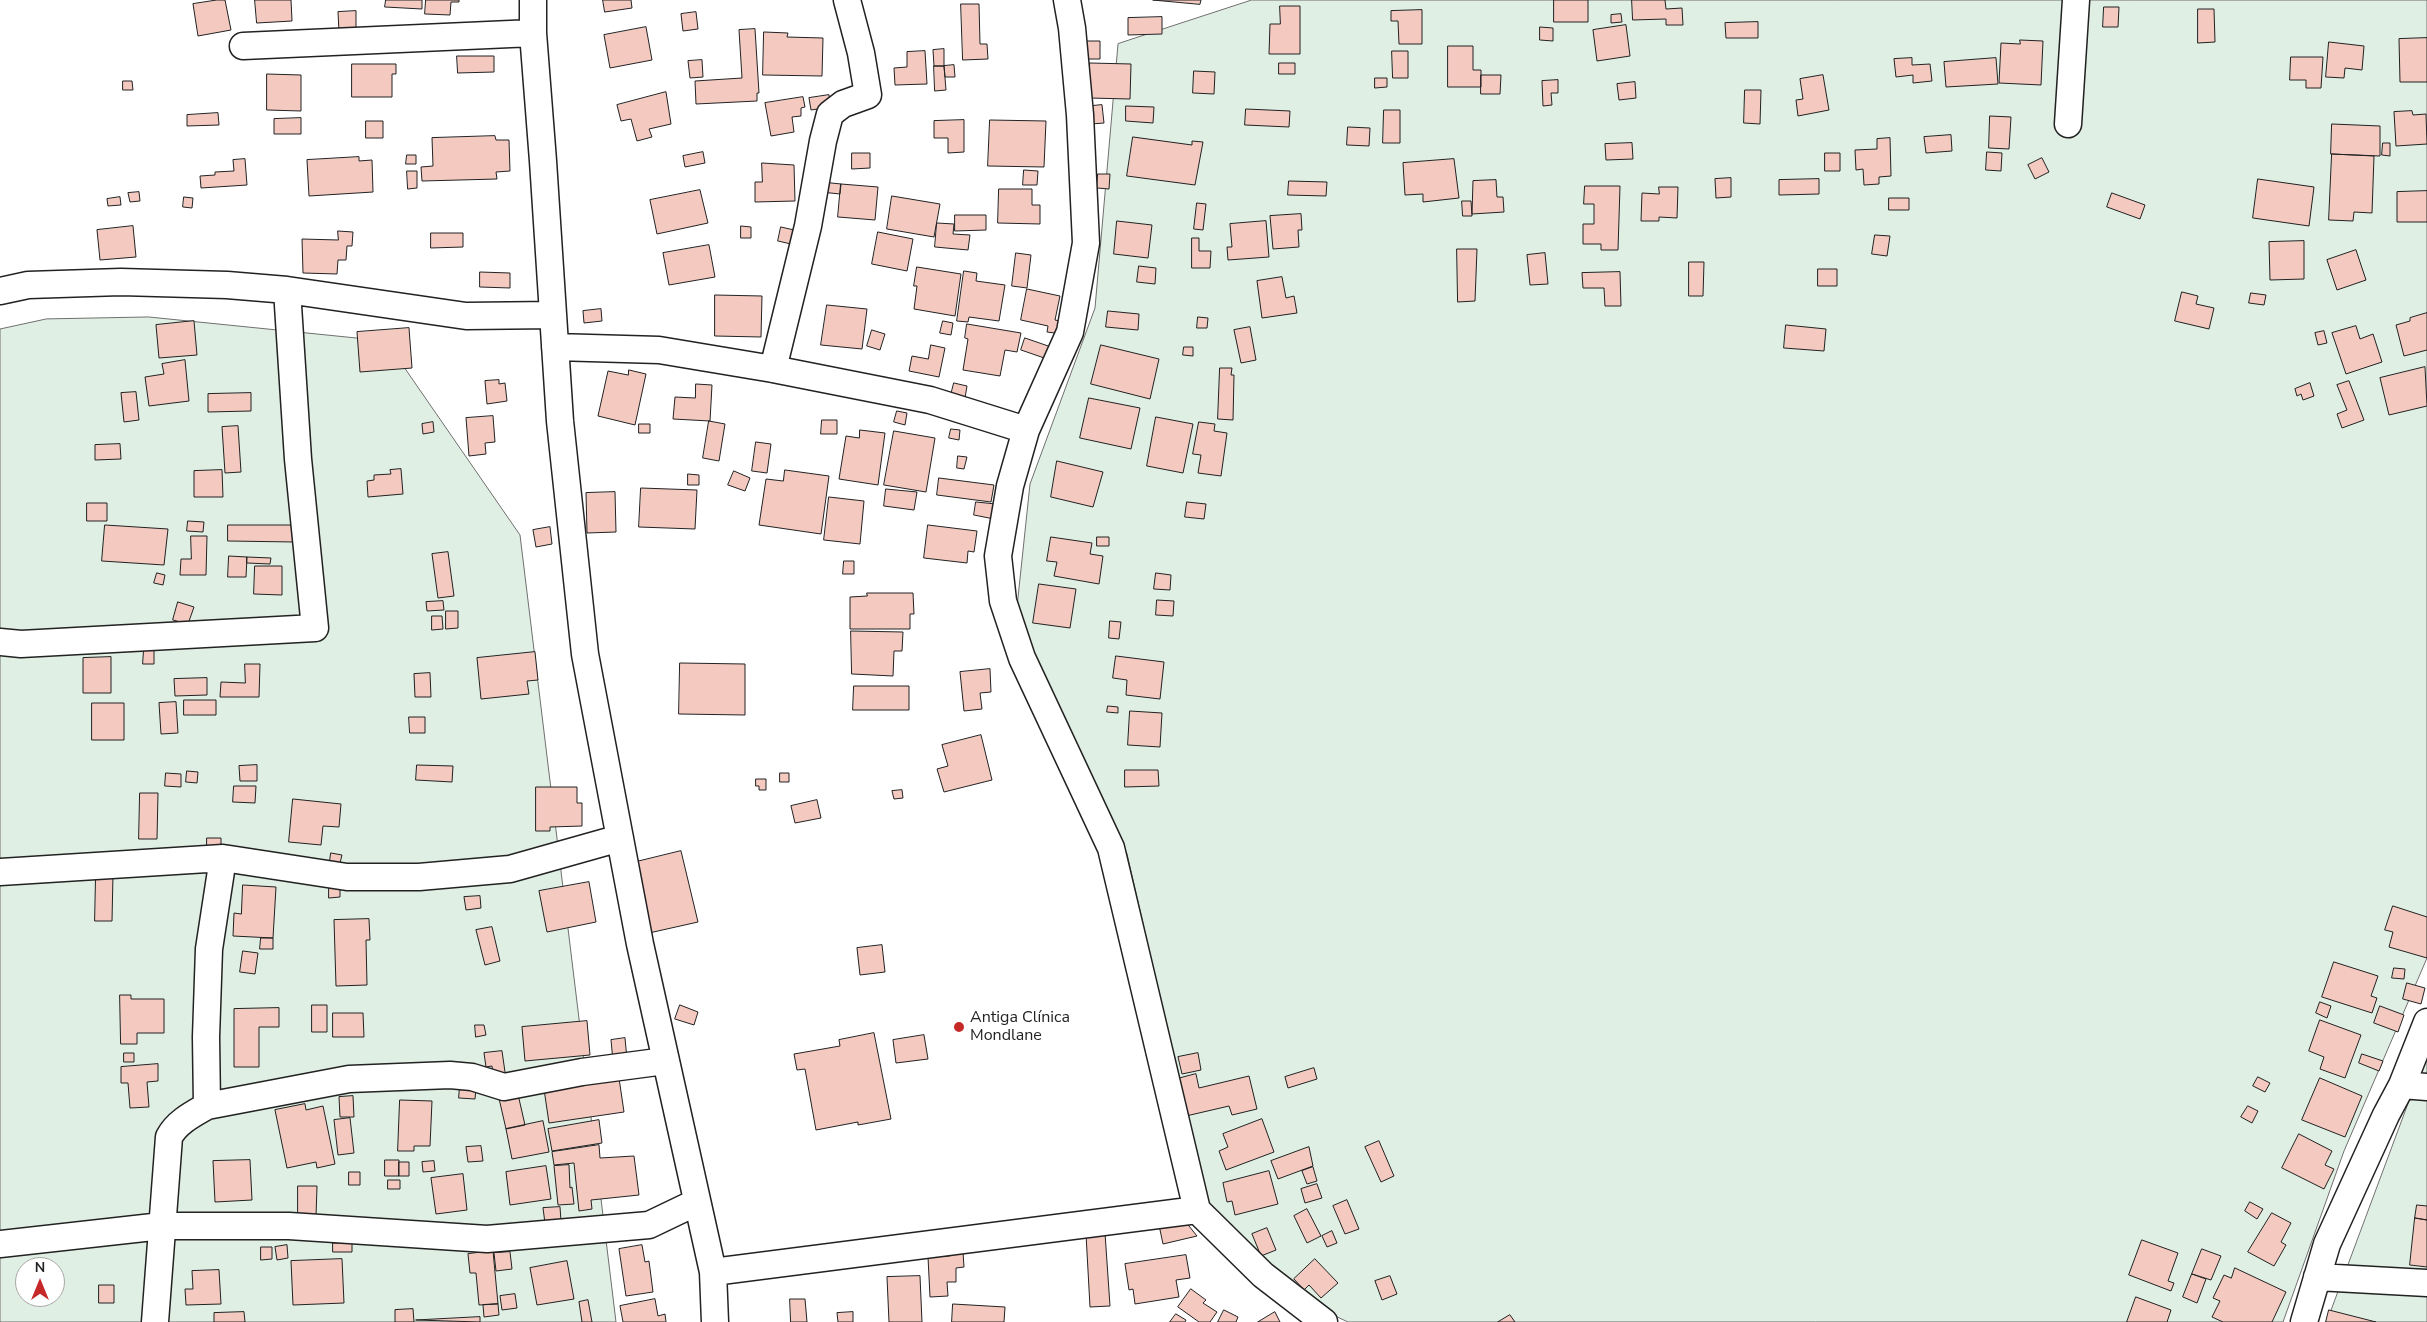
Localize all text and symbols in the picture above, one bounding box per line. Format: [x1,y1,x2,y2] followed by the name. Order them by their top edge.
[970,1008,1070,1046] place label: Antiga Clínica Mondlane
[952,1020,966,1034] marker: Antiga Clínica Mondlane
[15,1257,65,1307] north arrow
[35,1258,45,1277] text: N

